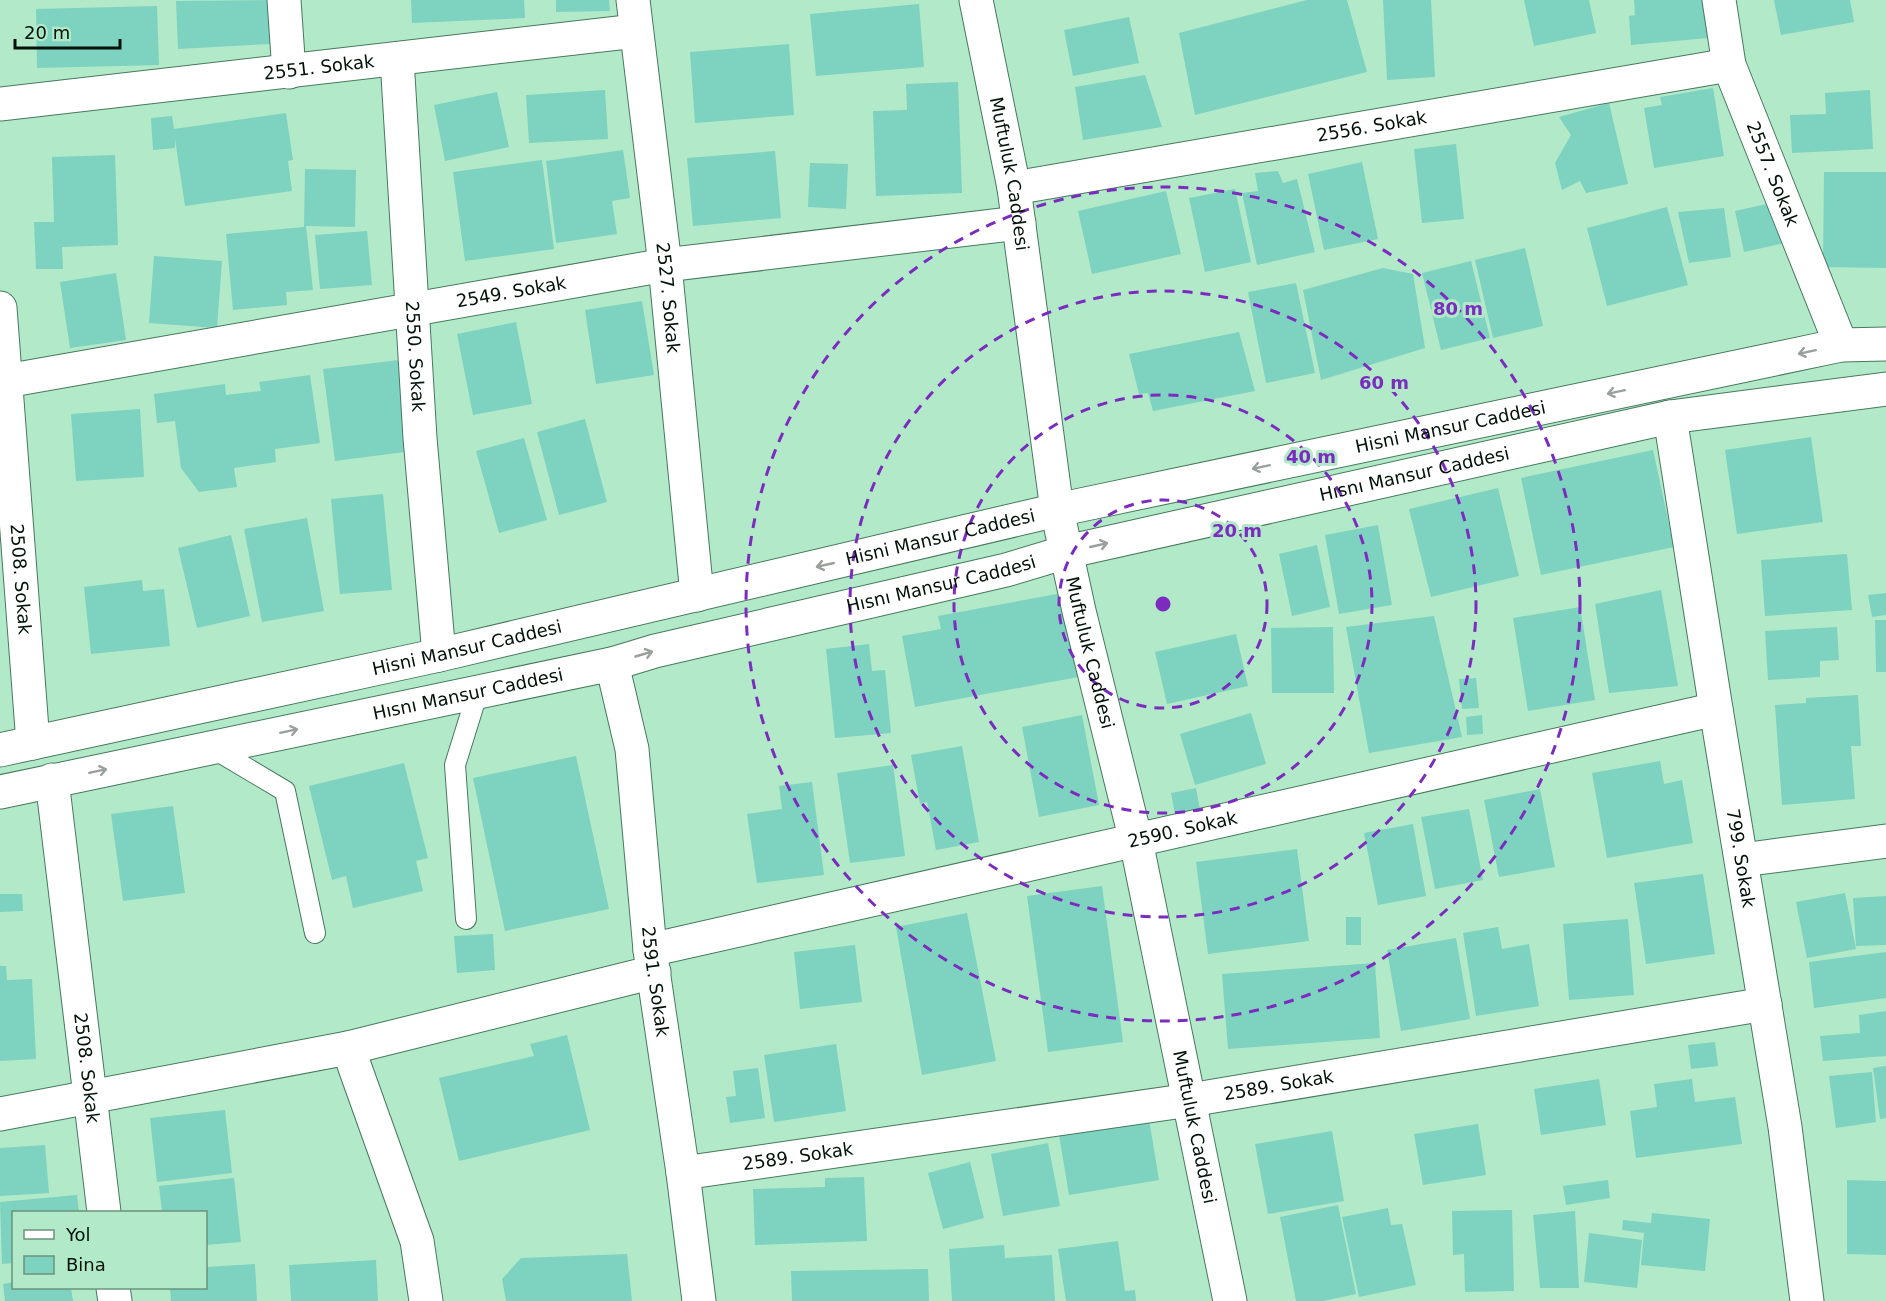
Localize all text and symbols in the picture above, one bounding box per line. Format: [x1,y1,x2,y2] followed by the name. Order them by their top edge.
[15,12,120,50] scale bar
[24,22,70,43] text: 20 m
[262,50,376,84] street label: 2551. Sokak
[986,95,1033,252] street label: Muftuluk Caddesi
[1315,106,1429,146] street label: 2556. Sokak
[1743,118,1804,230] street label: 2557. Sokak
[652,241,685,355] street label: 2527. Sokak
[455,271,568,312] street label: 2549. Sokak
[1433,298,1483,319] text: 80 m
[402,300,429,413] street label: 2550. Sokak
[1798,347,1818,358] one-way arrow
[1359,372,1409,393] text: 60 m
[1607,387,1627,398] one-way arrow
[1353,396,1547,457] street label: Hisni Mansur Caddesi
[1317,442,1511,505] street label: Hısnı Mansur Caddesi
[1286,446,1336,467] text: 40 m
[1252,462,1271,473] one-way arrow
[843,505,1037,569] street label: Hisni Mansur Caddesi
[1212,520,1262,541] text: 20 m
[6,523,36,636] street label: 2508. Sokak
[1088,539,1108,550] one-way arrow
[844,551,1038,616] street label: Hısnı Mansur Caddesi
[816,559,835,571] one-way arrow
[1062,574,1119,731] street label: Muftuluk Caddesi
[1153,594,1173,614] centre of rings
[370,616,564,679] street label: Hisni Mansur Caddesi
[634,648,653,659] one-way arrow
[371,664,565,724] street label: Hısnı Mansur Caddesi
[279,725,298,736] one-way arrow
[88,765,107,776] one-way arrow
[1126,806,1240,852] street label: 2590. Sokak
[1723,807,1760,910] street label: 799. Sokak
[638,925,674,1039] street label: 2591. Sokak
[70,1011,104,1125] street label: 2508. Sokak
[1169,1048,1221,1206] street label: Muftuluk Caddesi
[1222,1065,1336,1104] street label: 2589. Sokak
[741,1138,855,1174] street label: 2589. Sokak
[12,1211,207,1289] legend
[65,1224,91,1245] text: Yol
[66,1254,106,1275] text: Bina

